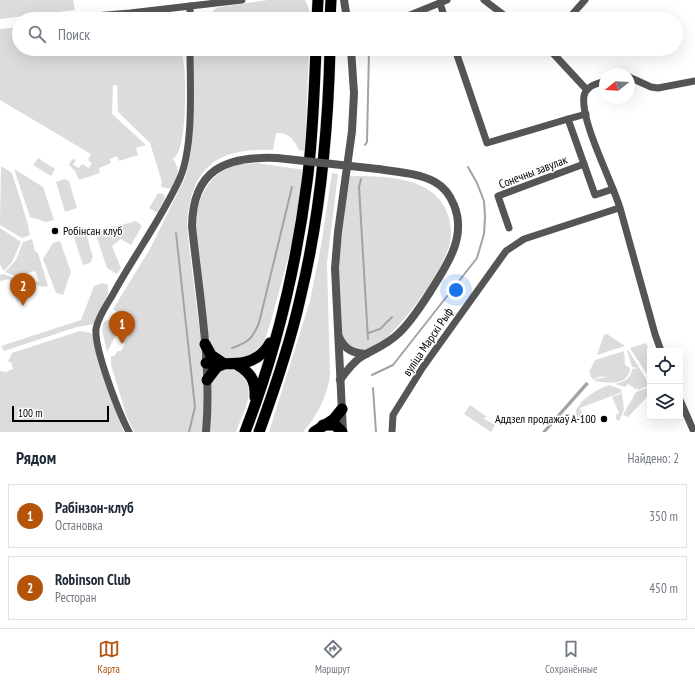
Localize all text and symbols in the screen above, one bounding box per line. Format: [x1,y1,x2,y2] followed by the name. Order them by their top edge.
[12,12,683,56] search box
[26,23,48,45] icon: search
[58,25,90,44] text: Поиск
[599,68,635,104] north arrow
[497,152,569,191] street label: Сонечны завулак
[63,223,123,238] place label: Робінсан клуб
[50,226,60,236] marker: Робінсан клуб
[10,273,36,306] pin: 2
[446,280,466,300] your location
[399,304,456,379] street label: вуліца Марскі Рыф
[109,311,135,344] pin: 1
[647,348,683,420] map controls
[647,348,683,384] button: locate
[647,384,683,420] button: layers
[12,404,109,423] scale bar
[18,406,42,420] text: 100 m
[495,411,596,426] place label: Аддзел продажаў А-100
[599,414,609,424] marker: Аддзел продажаў А-100
[16,447,56,469] text: Рядом
[628,450,679,467] text: Найдено: 2
[55,498,134,517] text: Рабінзон-клуб
[27,508,33,525] text: 1
[649,508,678,525] text: 350 m
[55,517,103,534] text: Остановка
[55,570,131,589] text: Robinson Club
[27,580,33,597] text: 2
[649,580,678,597] text: 450 m
[55,589,96,606] text: Ресторан
[98,638,120,676] tab: Карта
[315,638,350,676] tab: Маршрут
[545,638,597,676] tab: Сохранённые

